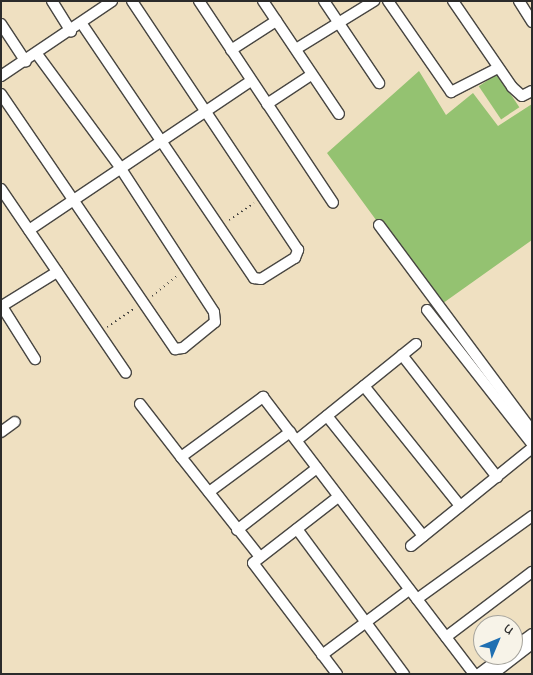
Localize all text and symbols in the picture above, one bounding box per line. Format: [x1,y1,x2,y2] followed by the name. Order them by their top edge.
[473,615,523,665] north arrow
[498,619,519,640] text: U

